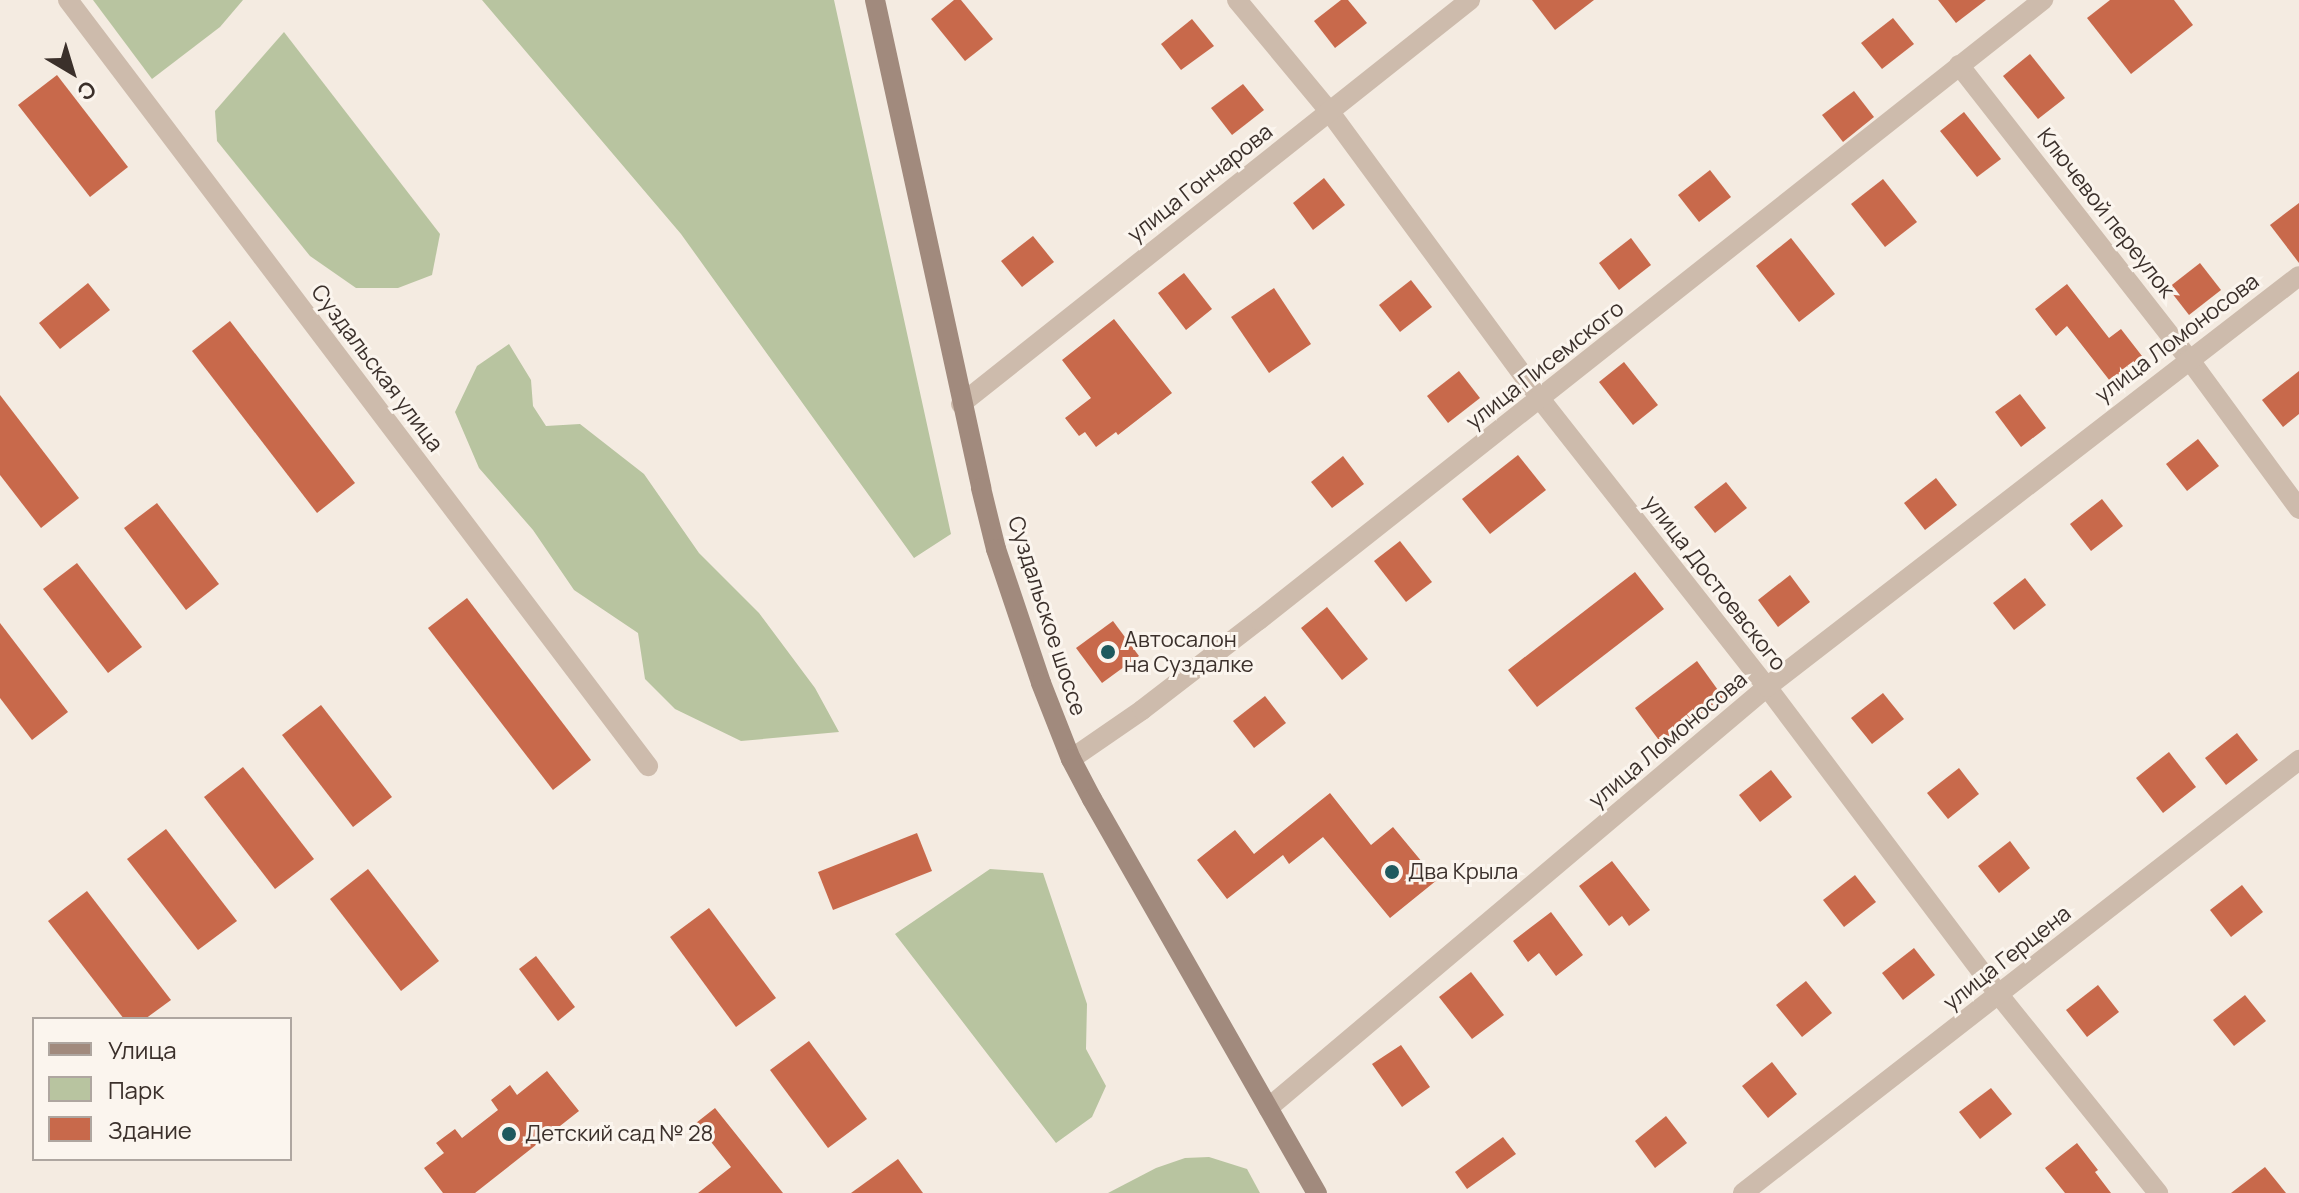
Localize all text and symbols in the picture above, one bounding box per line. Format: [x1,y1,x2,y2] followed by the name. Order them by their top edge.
[32,32,112,112] north arrow
[71,74,102,108] text: С
[1122,118,1278,248] street label: улица Гончарова
[2032,123,2180,303] street label: Ключевой переулок
[2090,268,2264,408] street label: улица Ломоносова
[306,279,448,457] street label: Суздальская улица
[1461,295,1629,435] street label: улица Писемского
[1638,490,1792,676] street label: улица Достоевского
[1002,513,1092,719] street label: Суздальское шоссе
[1124,626,1253,678] place label: Автосалон на Суздалке
[1099,643,1117,661] marker: Автосалон на Суздалке
[1584,666,1752,814] street label: улица Ломоносова
[1408,859,1518,885] place label: Два Крыла
[1383,863,1401,881] marker: Два Крыла
[1938,900,2076,1016] street label: улица Герцена
[32,1017,292,1161] legend
[108,1033,177,1066] text: Улица
[108,1073,164,1106] text: Парк
[108,1113,192,1146] text: Здание
[525,1121,713,1147] place label: Детский сад № 28
[500,1125,518,1143] marker: Детский сад № 28

